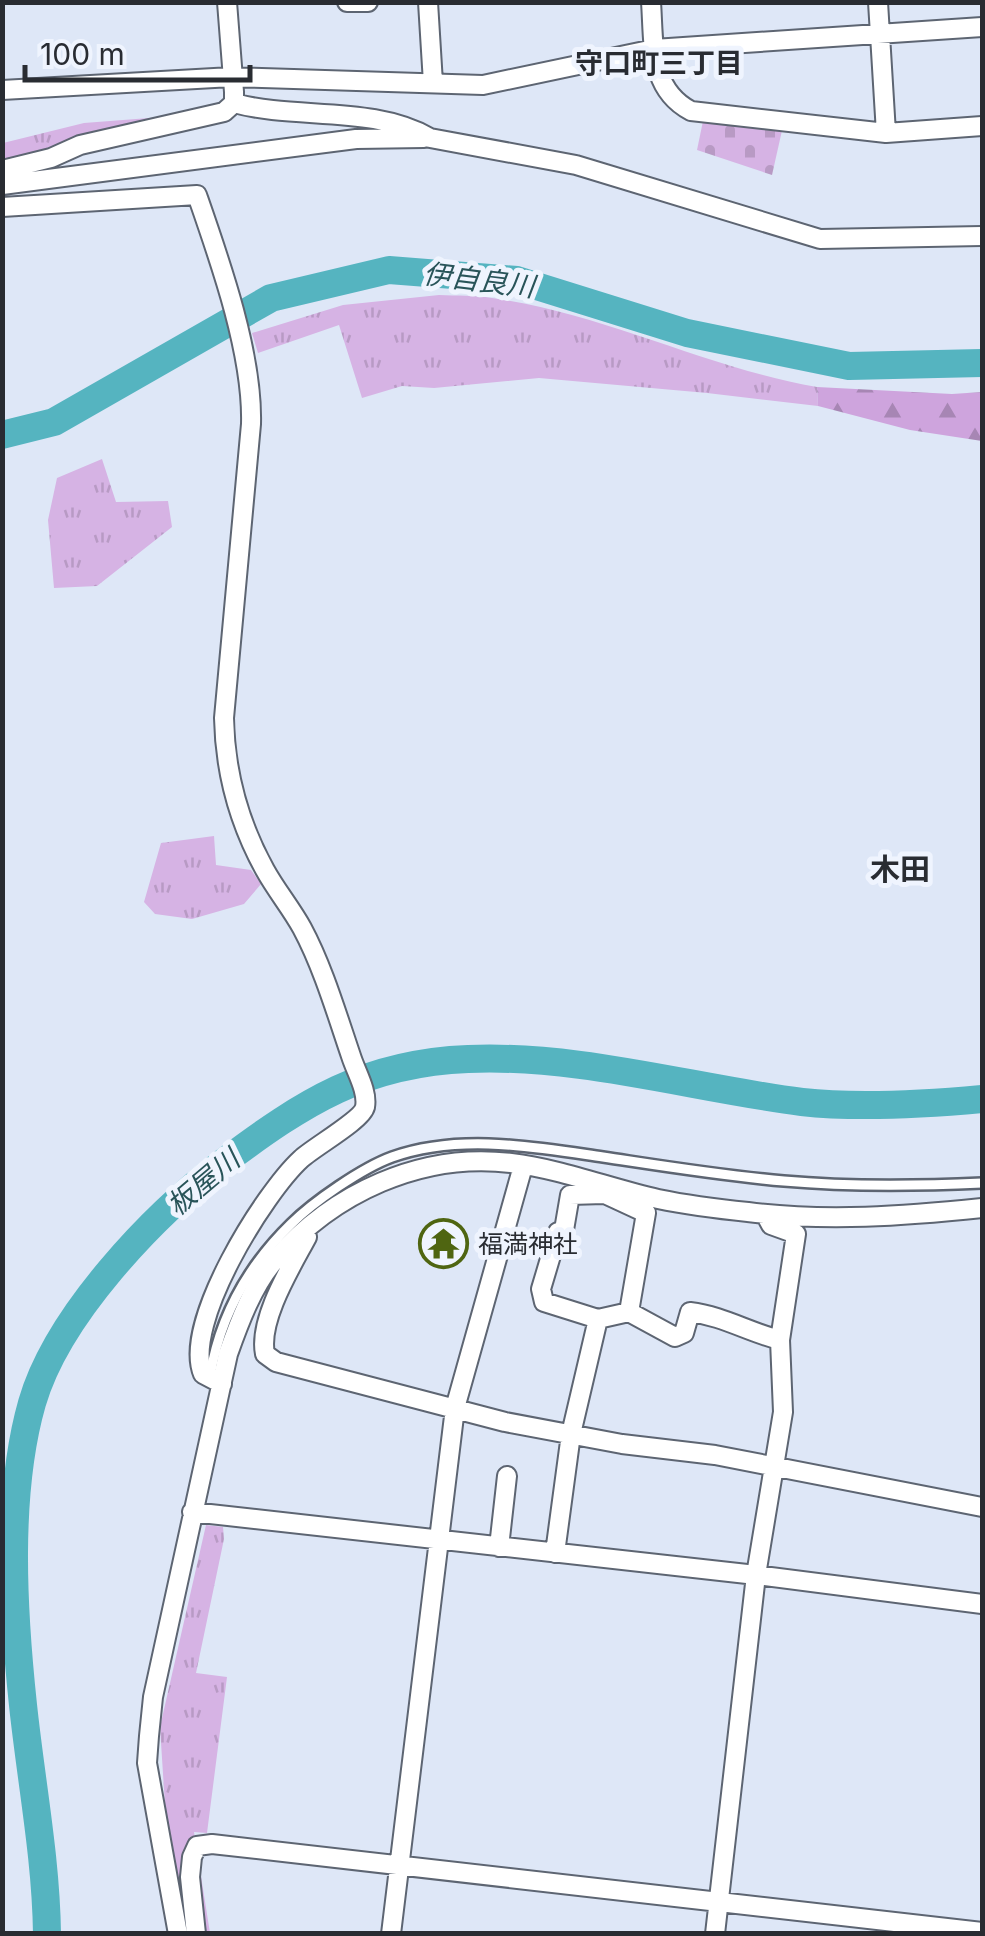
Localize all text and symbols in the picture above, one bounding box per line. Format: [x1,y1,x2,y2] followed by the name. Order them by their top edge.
[25,20,250,82] scale bar
[40,36,125,72] text: 100 m
[575,46,743,80] district label: 守口町三丁目
[421,256,540,304] water label: 伊自良川
[870,851,930,887] district label: 木田
[160,1140,248,1222] water label: 板屋川
[417,1218,469,1270] temple icon: 福満神社
[478,1229,578,1259] place label: 福満神社

